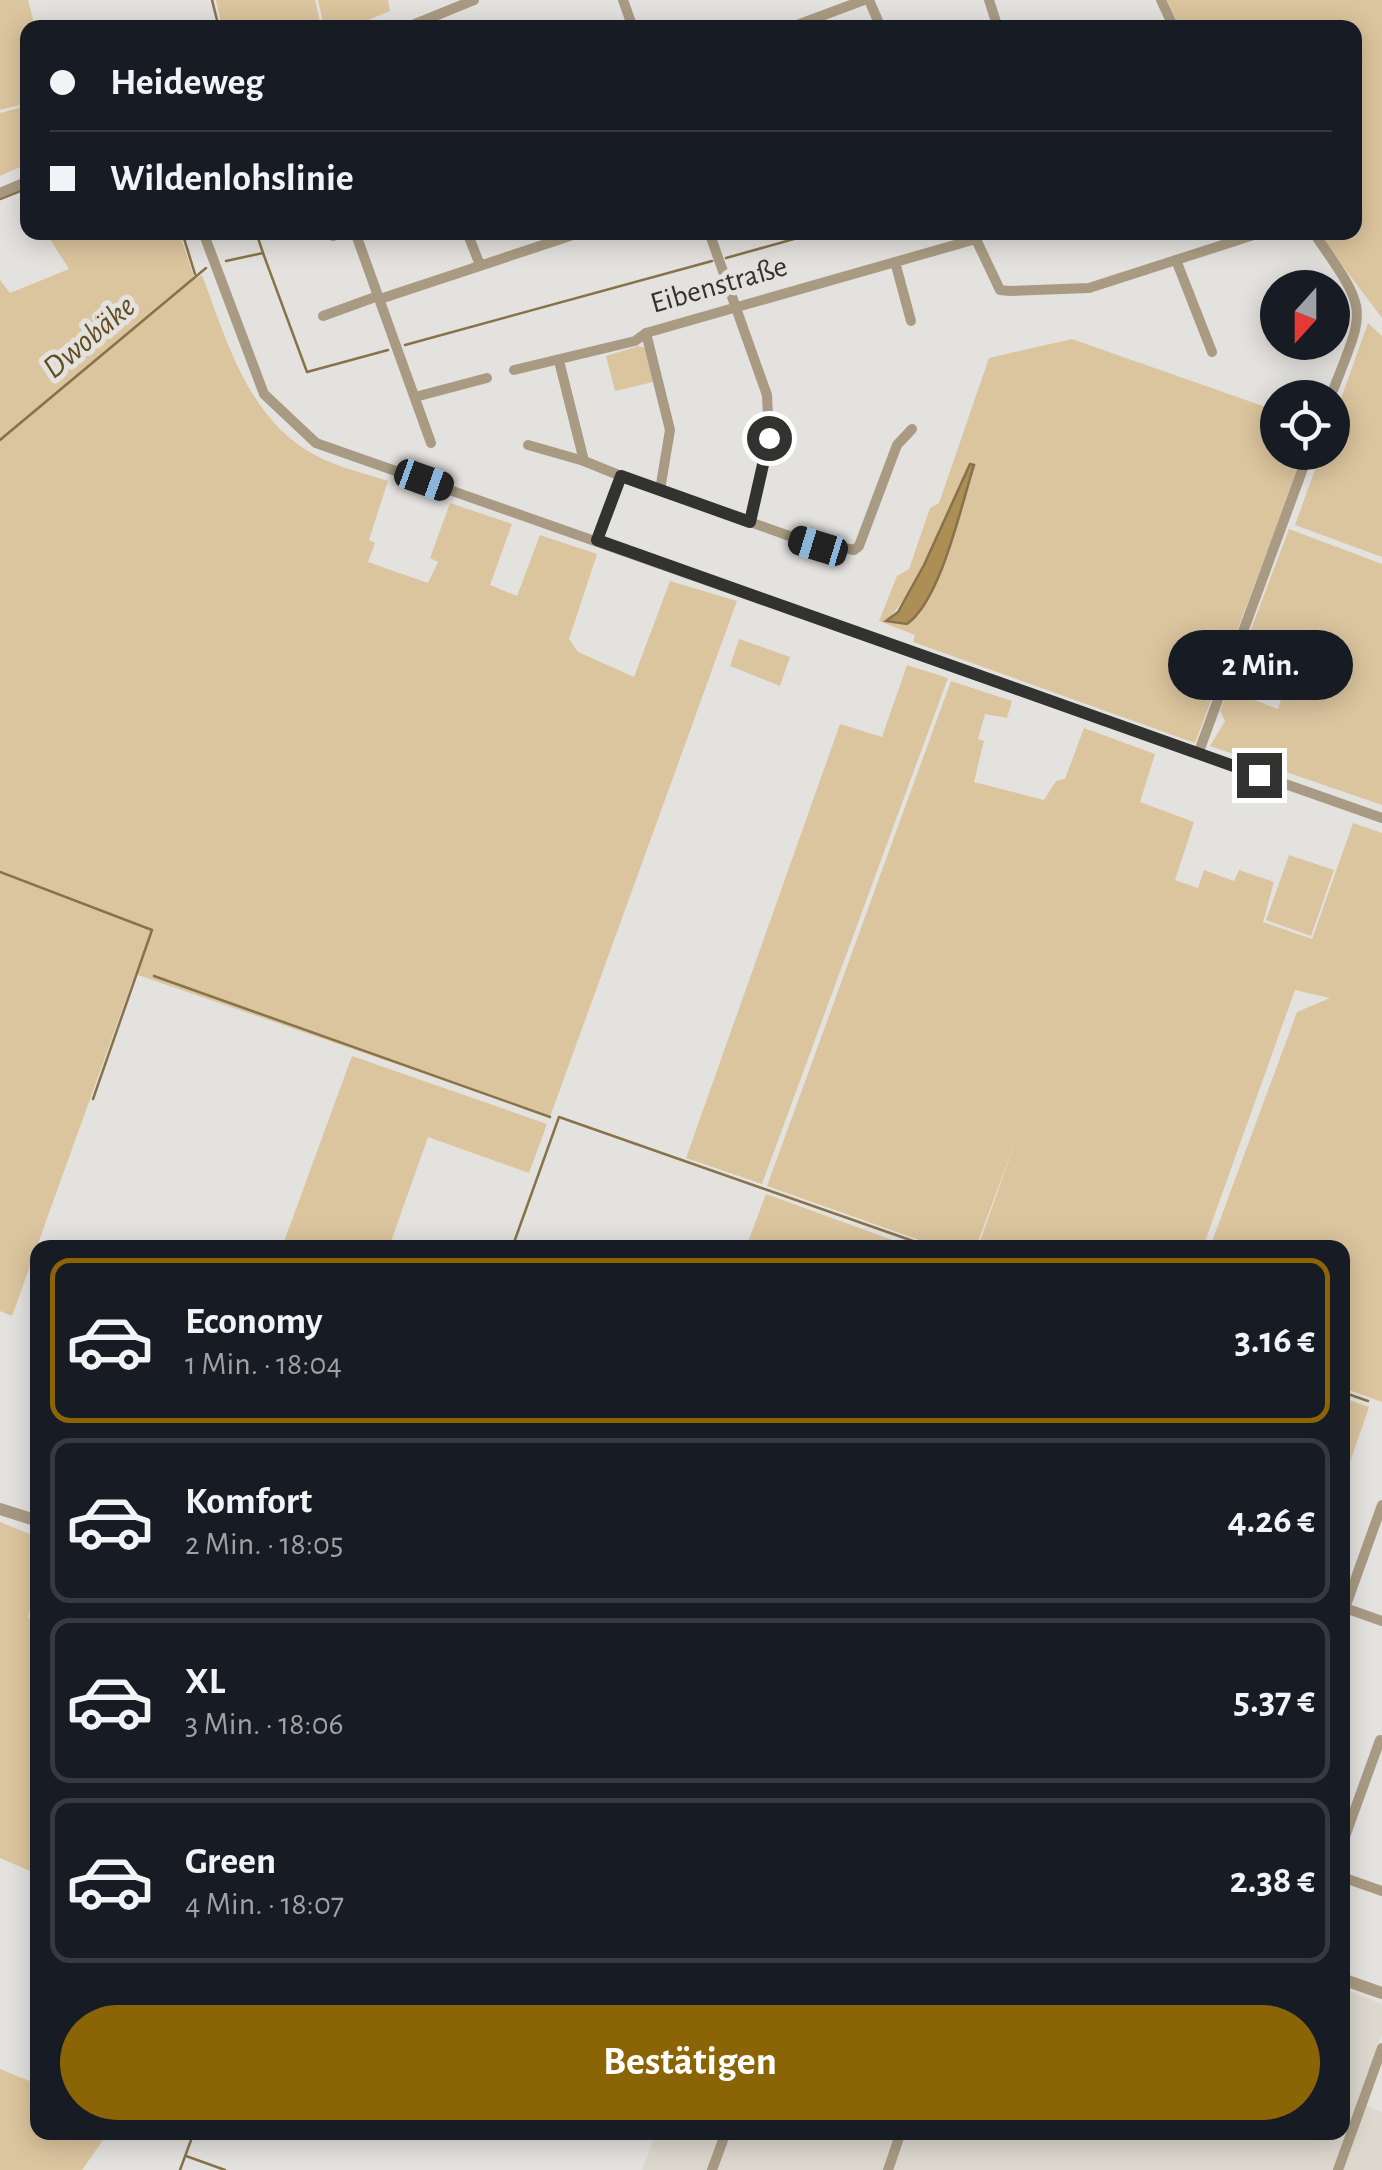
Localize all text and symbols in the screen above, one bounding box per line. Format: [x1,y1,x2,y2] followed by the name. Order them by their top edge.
[110,64,264,102] text: Heideweg
[110,160,354,198] text: Wildenlohslinie
[647,251,791,319] street label: Eibenstraße
[1260,270,1350,360] north arrow
[1260,270,1350,470] map controls
[37,290,141,384] water label: Dwobäke
[1260,380,1350,470] button: locate
[747,416,792,461] route start
[391,456,457,504] car
[785,523,851,569] car
[1166,630,1352,700] callout: 2 Min.
[1221,649,1300,681] text: 2 Min.
[1237,753,1282,798] route end
[65,1296,155,1386] icon: car
[185,1303,323,1341] text: Economy
[1234,1322,1315,1360] text: 3.16 €
[185,1348,342,1380] text: 1 Min. · 18:04
[65,1476,155,1566] icon: car
[185,1483,312,1521] text: Komfort
[1227,1502,1315,1540] text: 4.26 €
[185,1528,343,1560] text: 2 Min. · 18:05
[65,1656,155,1746] icon: car
[185,1663,225,1701] text: XL
[1234,1682,1315,1720] text: 5.37 €
[185,1708,344,1740] text: 3 Min. · 18:06
[65,1836,155,1926] icon: car
[185,1843,276,1881] text: Green
[1230,1862,1315,1900] text: 2.38 €
[185,1888,344,1920] text: 4 Min. · 18:07
[60,2005,1320,2120] button: Bestätigen

